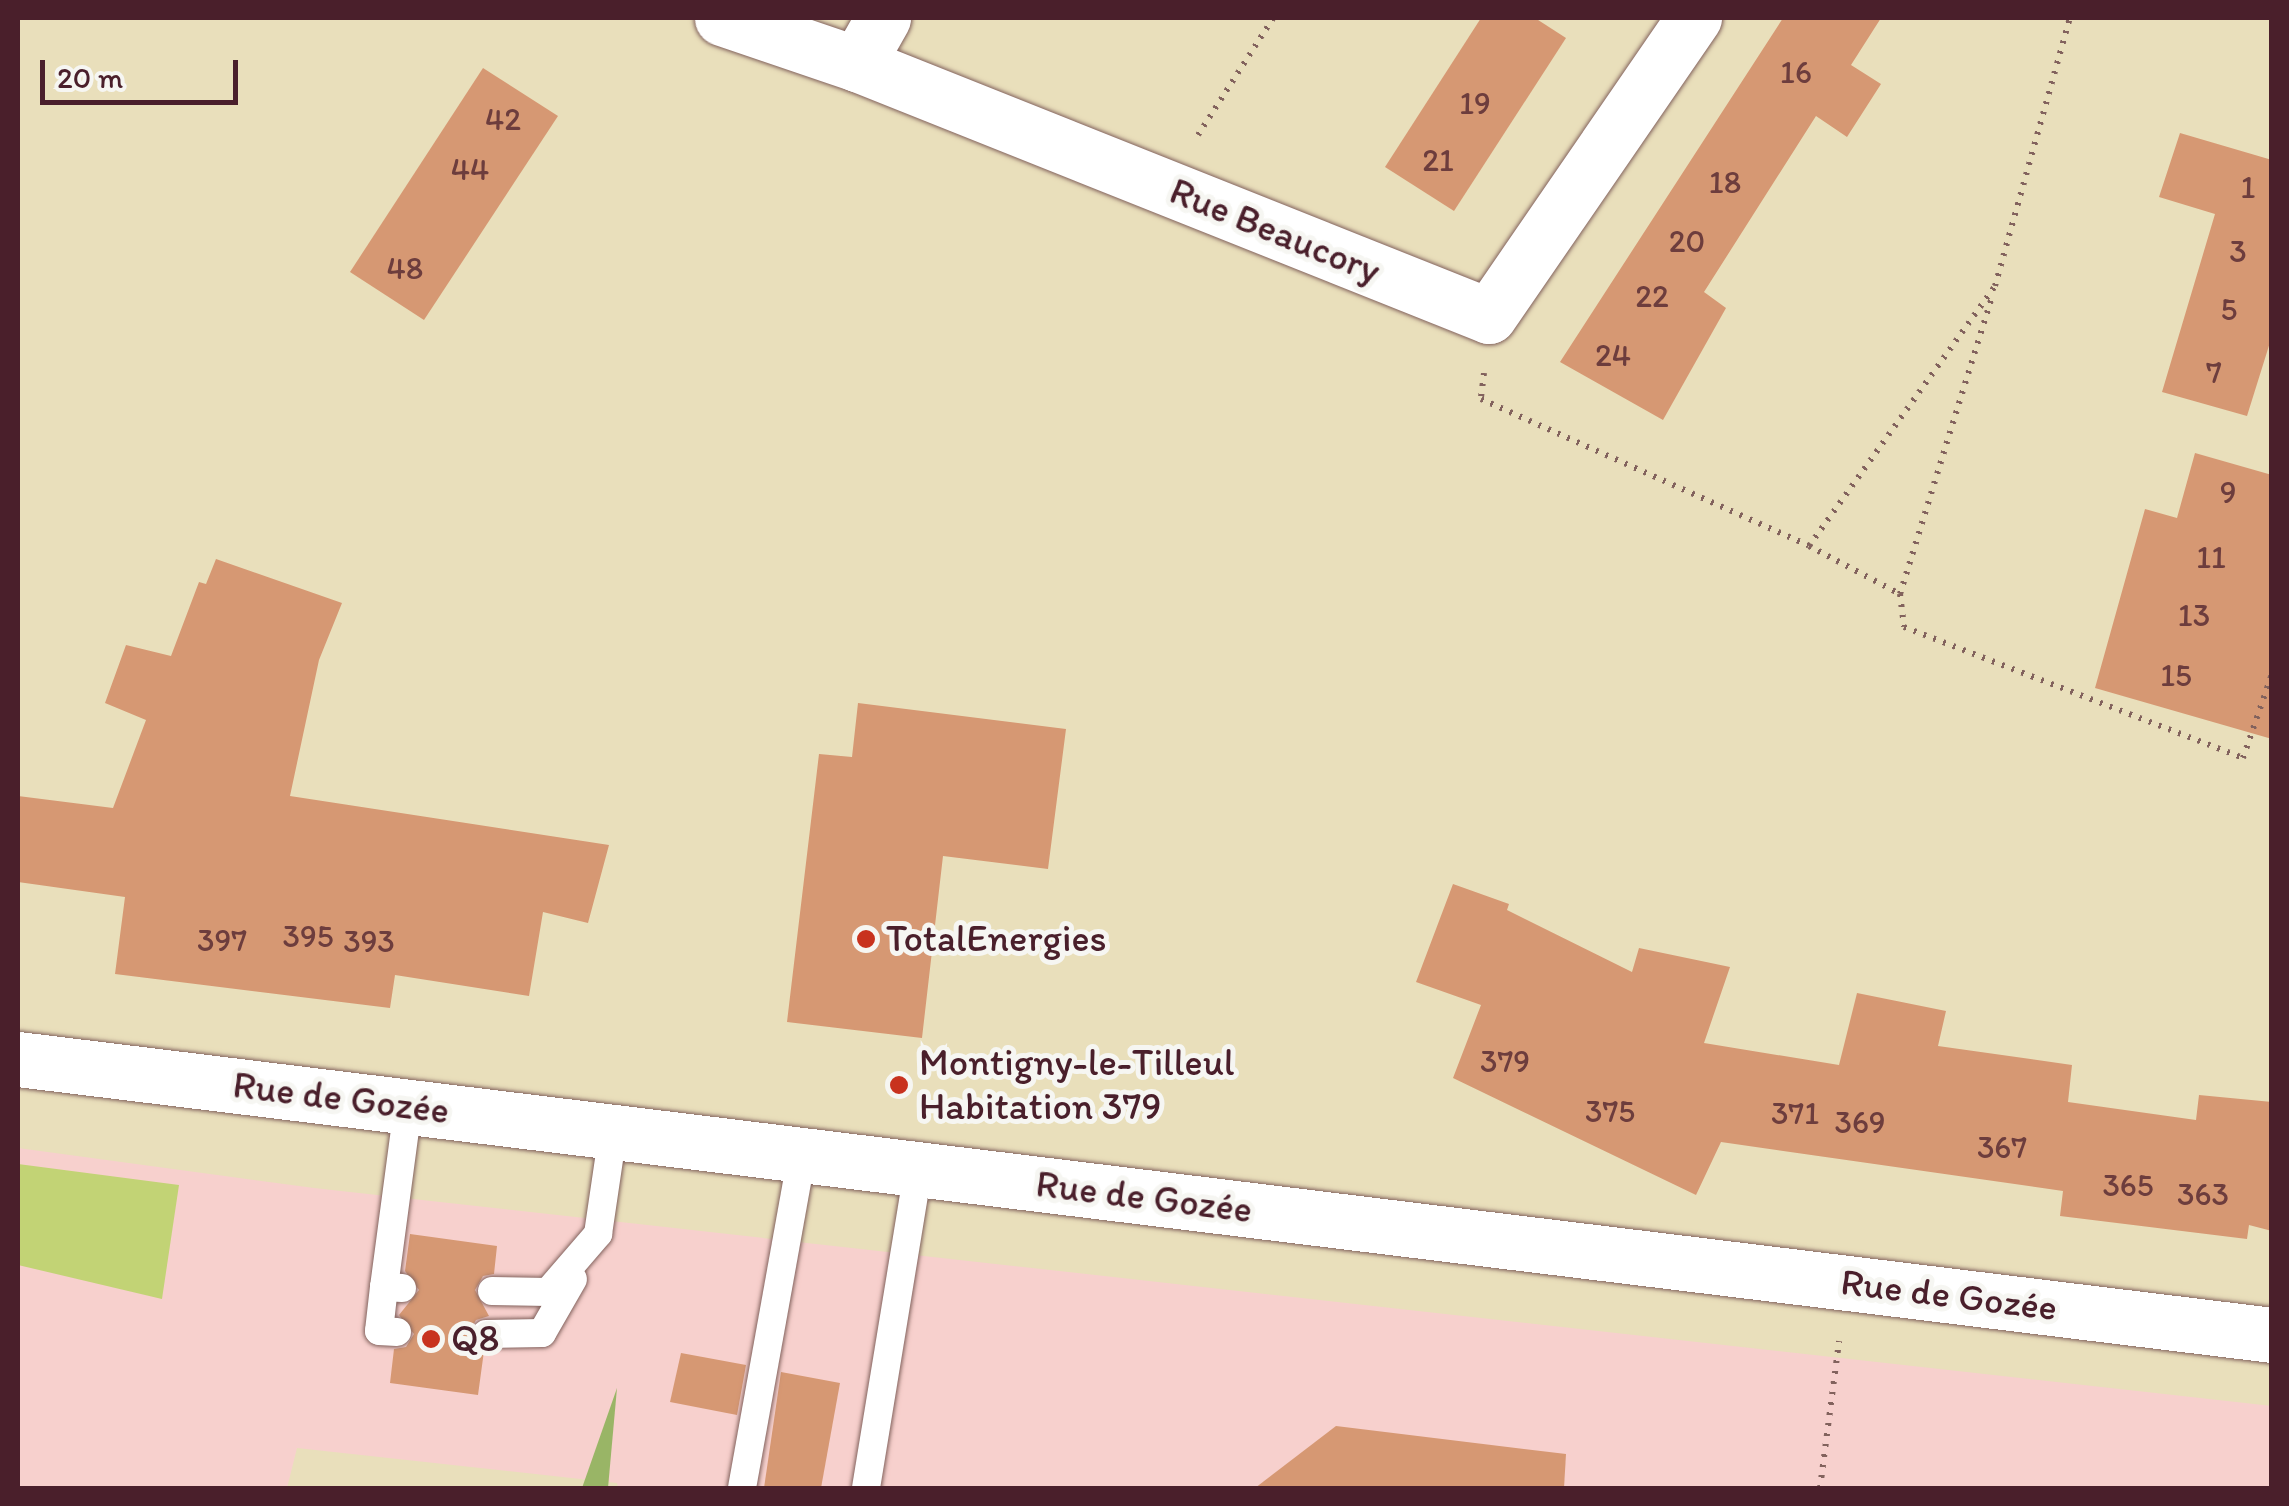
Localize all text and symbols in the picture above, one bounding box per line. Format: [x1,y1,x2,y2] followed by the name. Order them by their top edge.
[45,40,242,102] scale bar
[1780,53,1812,91] house number: 16
[57,59,123,96] text: 20 m
[1459,84,1491,122] house number: 19
[485,100,521,138] house number: 42
[1422,141,1454,179] house number: 21
[451,150,489,188] house number: 44
[1709,163,1741,201] house number: 18
[1163,168,1387,294] street label: Rue Beaucory
[2241,168,2255,206] house number: 1
[1669,222,1705,260] house number: 20
[2229,232,2247,270] house number: 3
[387,249,423,287] house number: 48
[1635,277,1669,315] house number: 22
[2221,290,2237,328] house number: 5
[1595,336,1631,374] house number: 24
[2206,353,2222,391] house number: 7
[2220,473,2236,511] house number: 9
[2196,538,2226,576] house number: 11
[2178,596,2210,634] house number: 13
[2160,656,2192,694] house number: 15
[886,916,1107,962] place label: TotalEnergies
[283,917,333,955] house number: 395
[197,921,247,959] house number: 397
[343,922,395,960] house number: 393
[855,928,877,950] marker: TotalEnergies
[919,1040,1235,1130] place label: Montigny-le-Tilleul Habitation 379
[1480,1042,1530,1080] house number: 379
[230,1062,452,1134] street label: Rue de Gozée
[888,1074,910,1096] marker: Montigny-le-Tilleul Habitation 379
[1585,1092,1635,1130] house number: 375
[1771,1094,1819,1132] house number: 371
[1834,1103,1886,1141] house number: 369
[1977,1128,2027,1166] house number: 367
[1033,1161,1255,1233] street label: Rue de Gozée
[2102,1166,2154,1204] house number: 365
[2177,1175,2229,1213] house number: 363
[1838,1259,2060,1331] street label: Rue de Gozée
[451,1316,499,1362] place label: Q8
[420,1328,442,1350] marker: Q8

